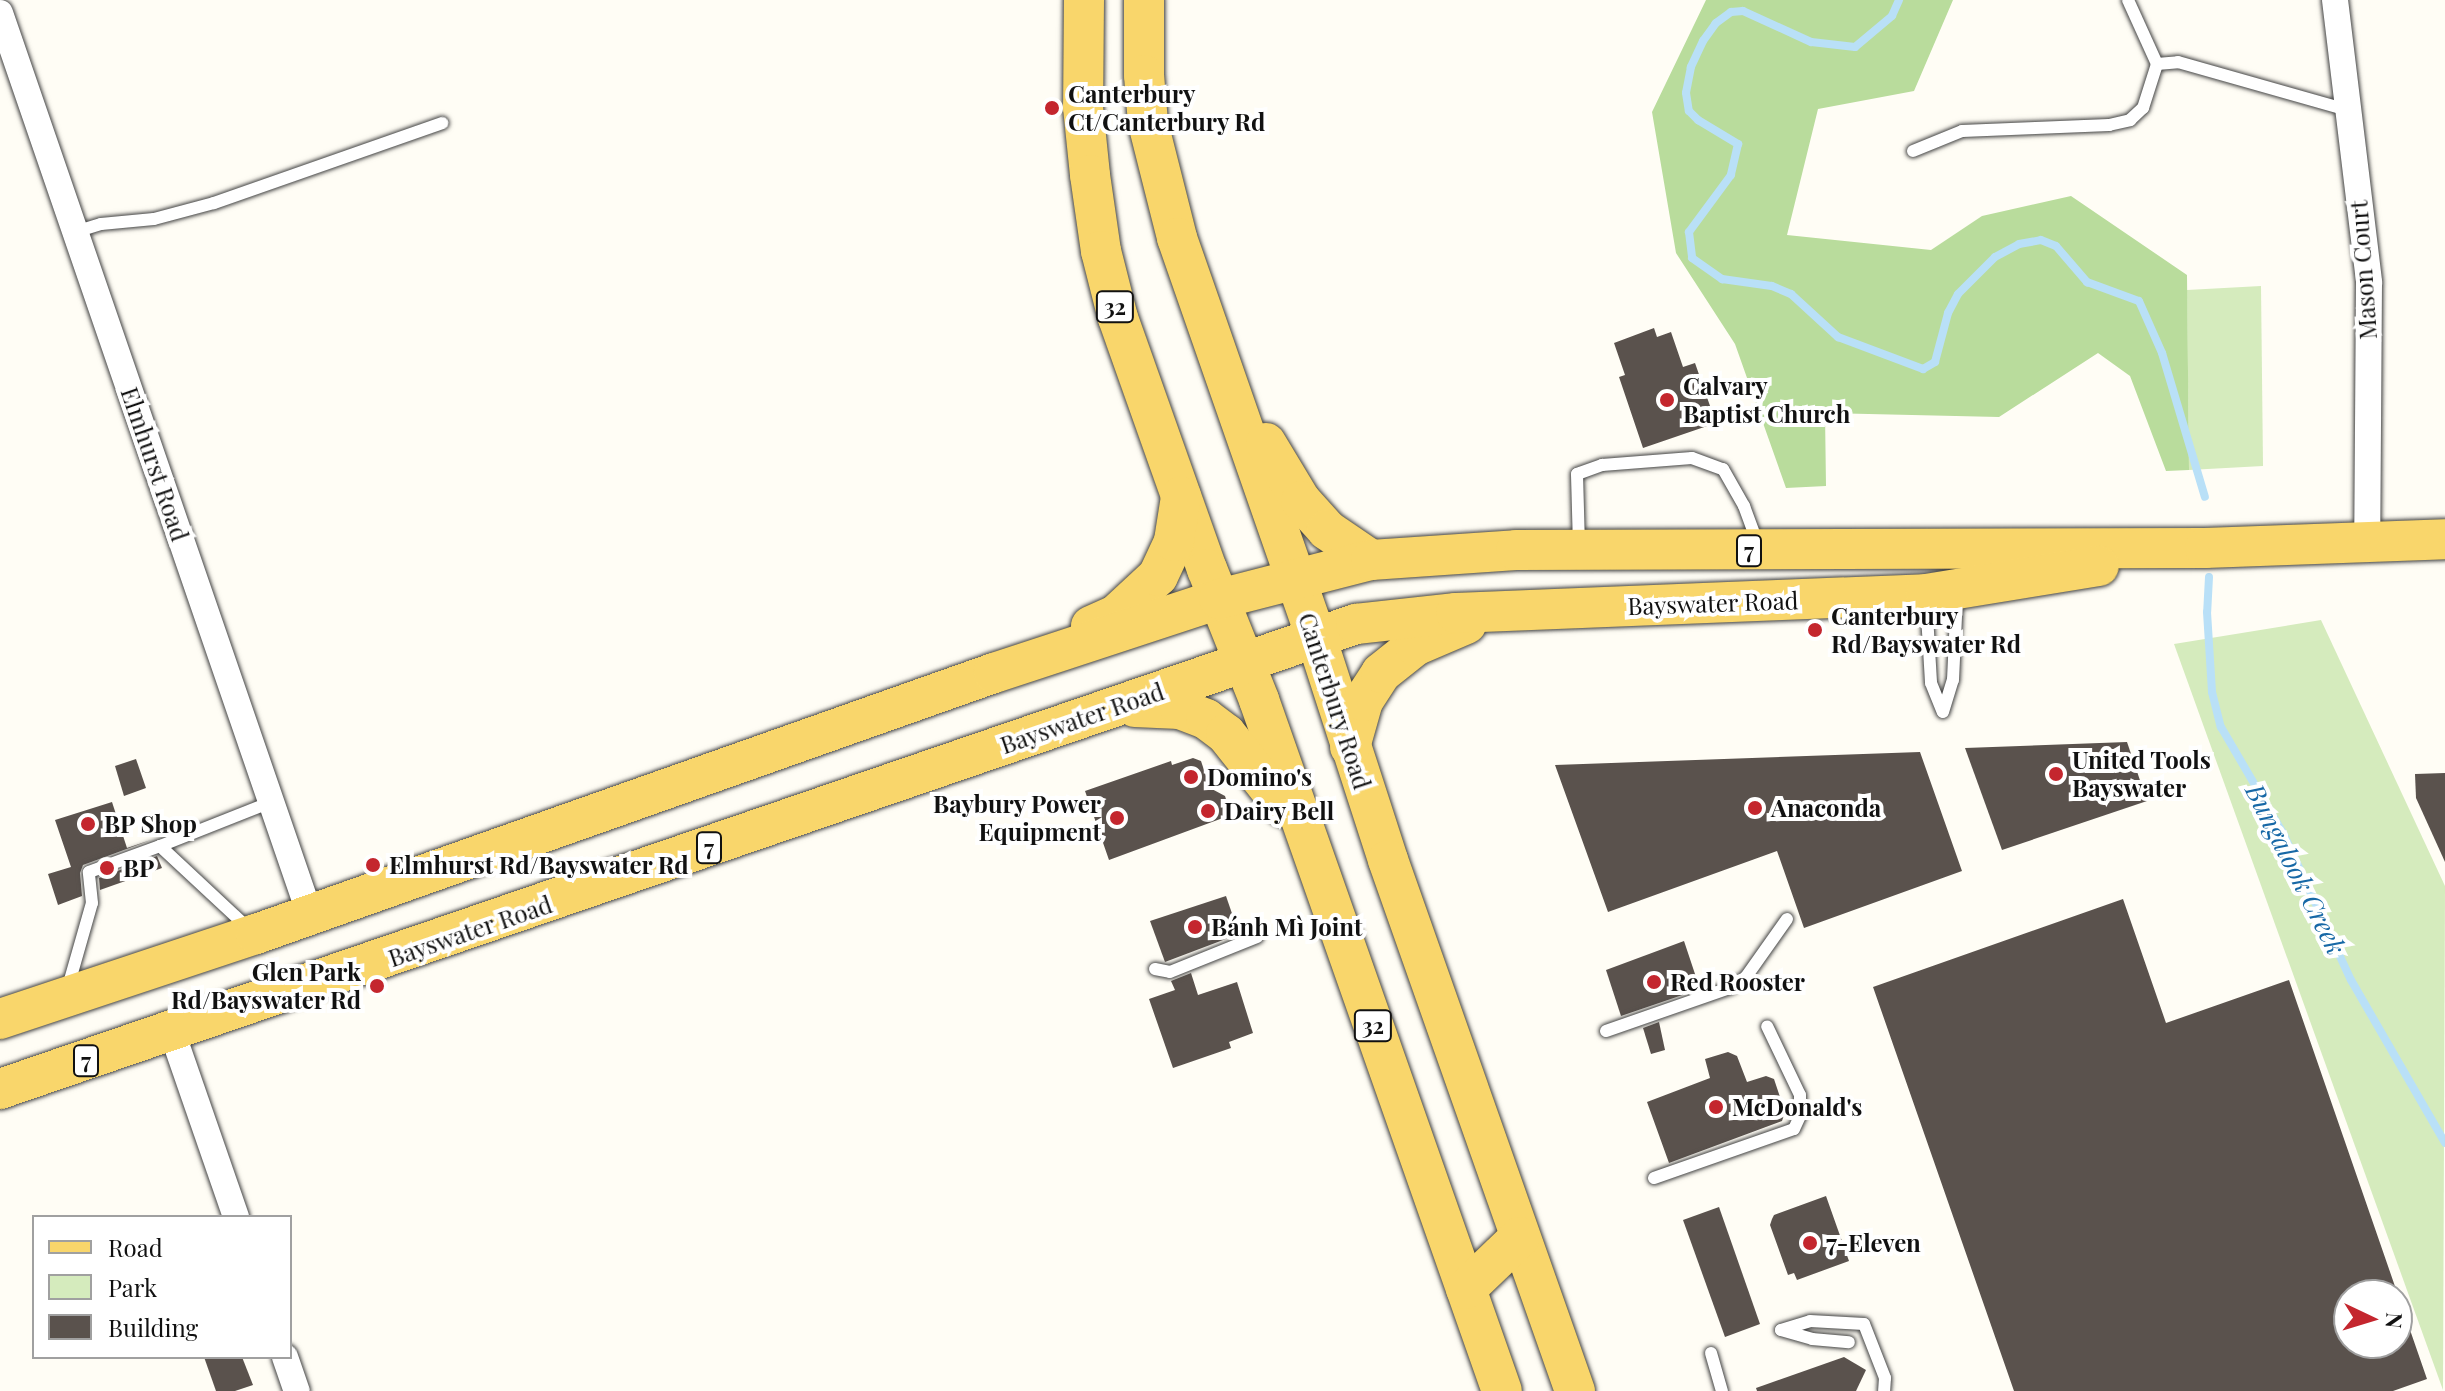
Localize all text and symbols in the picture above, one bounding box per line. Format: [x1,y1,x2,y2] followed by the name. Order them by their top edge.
[1068,80,1266,136] place label: Canterbury Ct/Canterbury Rd
[1043,99,1061,117] marker: Canterbury Ct/Canterbury Rd
[2344,199,2382,341] street label: Mason Court
[1095,289,1135,325] road number: 32
[1683,372,1851,428] place label: Calvary Baptist Church
[115,383,195,545] street label: Elmhurst Road
[1658,391,1676,409] marker: Calvary Baptist Church
[1735,533,1763,569] road number: 7
[1627,586,1799,620] street label: Bayswater Road
[1831,602,2022,658] place label: Canterbury Rd/Bayswater Rd
[1293,609,1377,793] street label: Canterbury Road
[1806,621,1824,639] marker: Canterbury Rd/Bayswater Rd
[996,676,1168,760] street label: Bayswater Road
[2072,746,2211,802] place label: United Tools Bayswater
[1207,763,1312,791] place label: Domino's
[2047,765,2065,783] marker: United Tools Bayswater
[1182,768,1200,786] marker: Domino's
[2239,778,2353,960] water label: Bungalook Creek
[932,790,1101,846] place label: Baybury Power Equipment
[1771,794,1881,822] place label: Anaconda
[1224,797,1335,825] place label: Dairy Bell
[1746,799,1764,817] marker: Anaconda
[1199,802,1217,820] marker: Dairy Bell
[1108,809,1126,827] marker: Baybury Power Equipment
[104,810,197,838] place label: BP Shop
[79,815,97,833] marker: BP Shop
[695,830,723,866] road number: 7
[389,851,689,879] place label: Elmhurst Rd/Bayswater Rd
[123,854,154,882] place label: BP
[364,856,382,874] marker: Elmhurst Rd/Bayswater Rd
[98,859,116,877] marker: BP
[384,889,556,973] street label: Bayswater Road
[1211,913,1362,941] place label: Bánh Mì Joint
[1186,918,1204,936] marker: Bánh Mì Joint
[170,958,361,1014] place label: Glen Park Rd/Bayswater Rd
[1670,968,1805,996] place label: Red Rooster
[1645,973,1663,991] marker: Red Rooster
[368,977,386,995] marker: Glen Park Rd/Bayswater Rd
[1353,1008,1393,1044] road number: 32
[72,1043,100,1079] road number: 7
[1732,1093,1862,1121] place label: McDonald's
[1707,1098,1725,1116] marker: McDonald's
[32,1215,292,1359] legend
[1826,1229,1921,1257] place label: 7-Eleven
[108,1231,163,1263] text: Road
[1801,1234,1819,1252] marker: 7-Eleven
[108,1271,157,1303] text: Park
[2333,1279,2413,1359] north arrow
[108,1311,198,1343] text: Building
[2379,1312,2410,1329] text: N

